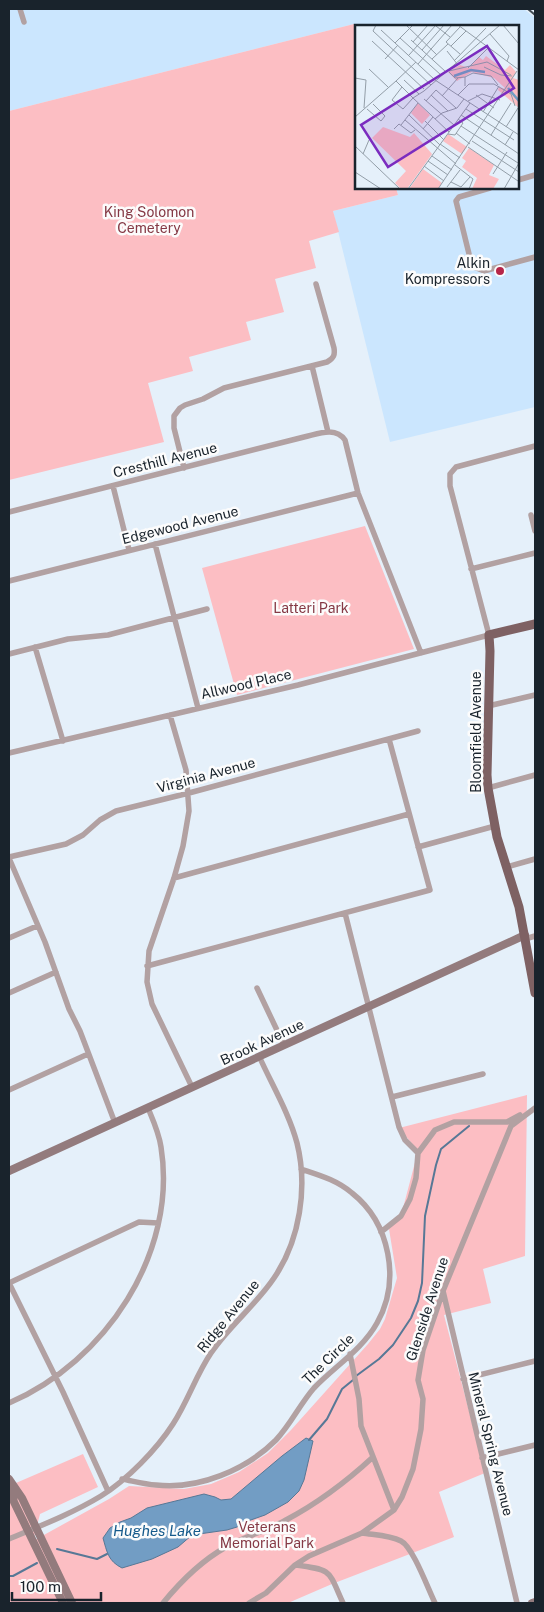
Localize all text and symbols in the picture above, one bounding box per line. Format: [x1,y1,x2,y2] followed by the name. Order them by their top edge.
[355,25,519,189] inset map
[104,204,194,236] park label: King Solomon Cemetery
[405,255,490,287] place label: Alkin Kompressors
[494,265,506,277] marker: Alkin Kompressors
[111,439,219,481] street label: Cresthill Avenue
[120,503,240,547] street label: Edgewood Avenue
[273,600,349,616] park label: Latteri Park
[199,666,293,702] street label: Allwood Place
[468,671,484,793] street label: Bloomfield Avenue
[155,754,257,796] street label: Virginia Avenue
[218,1016,306,1068] street label: Brook Avenue
[403,1255,451,1363] street label: Glenside Avenue
[194,1276,262,1356] street label: Ridge Avenue
[299,1330,357,1388] street label: The Circle
[465,1370,517,1518] street label: Mineral Spring Avenue
[220,1519,314,1551] park label: Veterans Memorial Park
[113,1522,201,1539] water label: Hughes Lake
[12,1570,101,1602] scale bar
[20,1578,61,1595] text: 100 m

